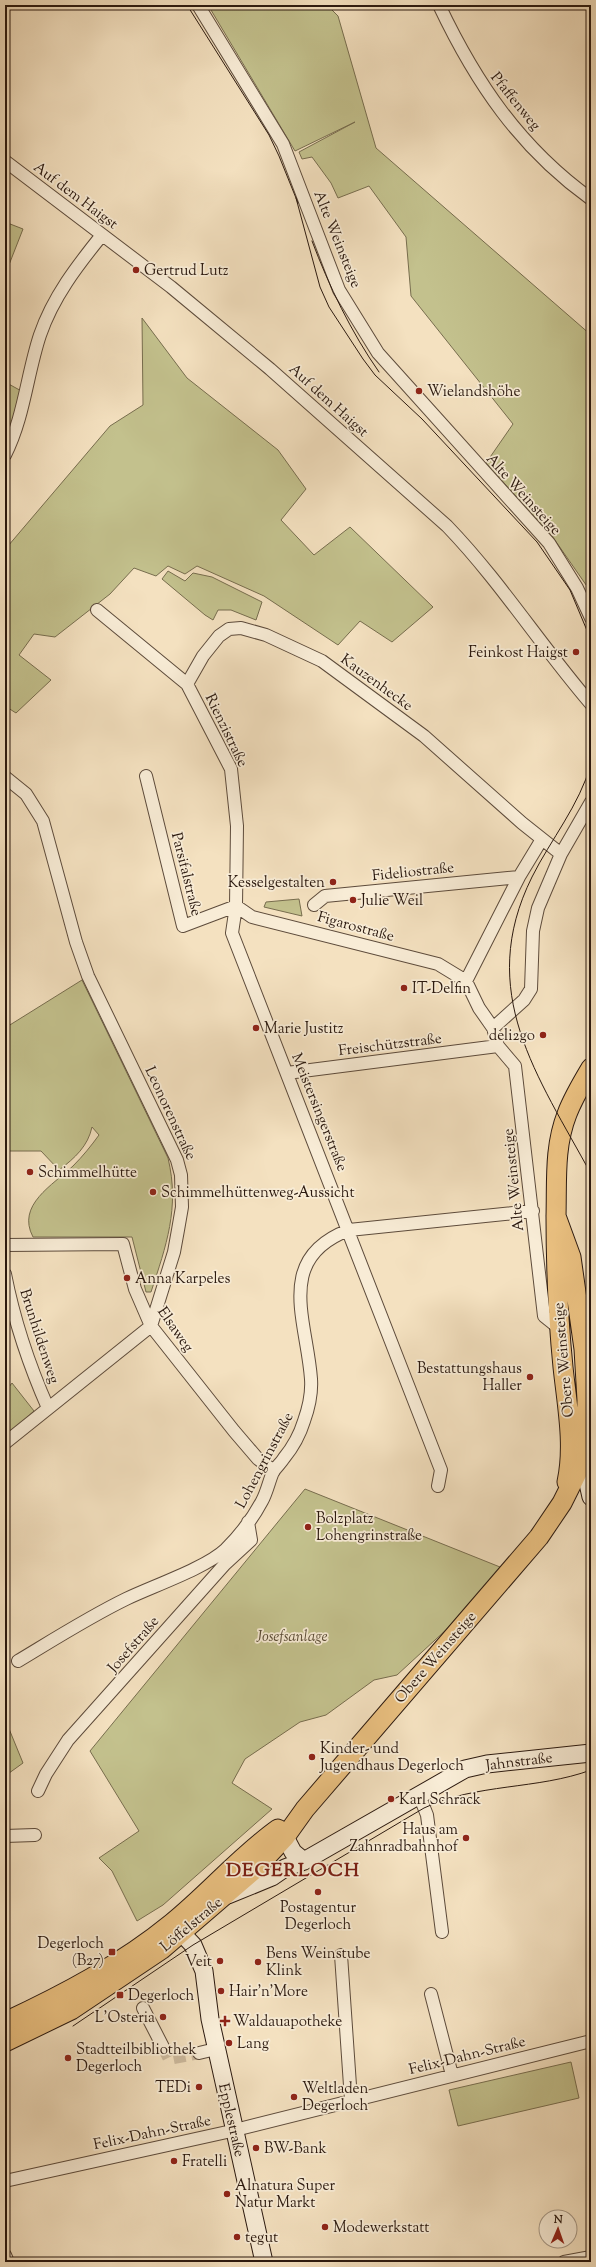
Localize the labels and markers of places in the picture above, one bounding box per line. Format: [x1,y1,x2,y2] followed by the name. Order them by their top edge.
[144,261,229,282] place label: Gertrud Lutz
[131,265,141,275] marker: Gertrud Lutz
[427,382,521,403] place label: Wielandshöhe
[414,386,424,396] marker: Wielandshöhe
[468,643,568,664] place label: Feinkost Haigst
[571,647,581,657] marker: Feinkost Haigst
[228,873,325,894] place label: Kesselgestalten
[328,877,338,887] marker: Kesselgestalten
[360,891,423,912] place label: Julie Weil
[348,895,358,905] marker: Julie Weil
[412,979,471,1000] place label: IT-Delfin
[399,983,409,993] marker: IT-Delfin
[264,1019,344,1040] place label: Marie Justitz
[251,1023,261,1033] marker: Marie Justitz
[489,1026,535,1047] place label: deli2go
[538,1030,548,1040] marker: deli2go
[38,1163,137,1184] place label: Schimmelhütte
[25,1167,35,1177] marker: Schimmelhütte
[161,1183,355,1204] place label: Schimmelhüttenweg-Aussicht
[148,1187,158,1197] marker: Schimmelhüttenweg-Aussicht
[135,1269,230,1290] place label: Anna Karpeles
[122,1273,132,1283] marker: Anna Karpeles
[417,1359,522,1397] place label: Bestattungshaus Haller
[525,1372,535,1382] marker: Bestattungshaus Haller
[316,1509,422,1547] place label: Bolzplatz Lohengrinstraße
[303,1522,313,1532] marker: Bolzplatz Lohengrinstraße
[319,1739,464,1777] place label: Kinder- und Jugendhaus Degerloch
[307,1752,317,1762] marker: Kinder- und Jugendhaus Degerloch
[399,1790,481,1811] place label: Karl Schrack
[386,1794,396,1804] marker: Karl Schrack
[349,1820,459,1858] place label: Haus am Zahnradbahnhof
[461,1833,471,1843] marker: Haus am Zahnradbahnhof
[313,1887,323,1897] marker: Postagentur Degerloch
[280,1898,356,1936] place label: Postagentur Degerloch
[38,1934,104,1972] place label: Degerloch (B27)
[266,1944,370,1982] place label: Bens Weinstube Klink
[107,1947,117,1957] marker: Degerloch (B27)
[185,1952,212,1973] place label: Veit
[215,1956,225,1966] marker: Veit
[253,1957,263,1967] marker: Bens Weinstube Klink
[229,1982,308,2003] place label: Hair'n'More
[128,1986,195,2007] place label: Degerloch
[216,1986,226,1996] marker: Hair'n'More
[115,1990,125,2000] marker: Degerloch
[95,2008,155,2029] place label: L'Osteria
[158,2012,168,2022] marker: L'Osteria
[233,2012,342,2033] place label: Waldauapotheke
[220,2016,230,2026] marker: Waldauapotheke
[237,2034,269,2055] place label: Lang
[224,2038,234,2048] marker: Lang
[76,2040,197,2078] place label: Stadtteilbibliothek Degerloch
[63,2053,73,2063] marker: Stadtteilbibliothek Degerloch
[155,2078,191,2099] place label: TEDi
[302,2079,369,2117] place label: Weltladen Degerloch
[194,2082,204,2092] marker: TEDi
[289,2092,299,2102] marker: Weltladen Degerloch
[264,2139,327,2160] place label: BW-Bank
[251,2143,261,2153] marker: BW-Bank
[182,2152,227,2173] place label: Fratelli
[169,2156,179,2166] marker: Fratelli
[235,2176,335,2214] place label: Alnatura Super Natur Markt
[222,2189,232,2199] marker: Alnatura Super Natur Markt
[333,2218,429,2239] place label: Modewerkstatt
[320,2222,330,2232] marker: Modewerkstatt
[245,2228,278,2249] place label: tegut
[232,2232,242,2242] marker: tegut

